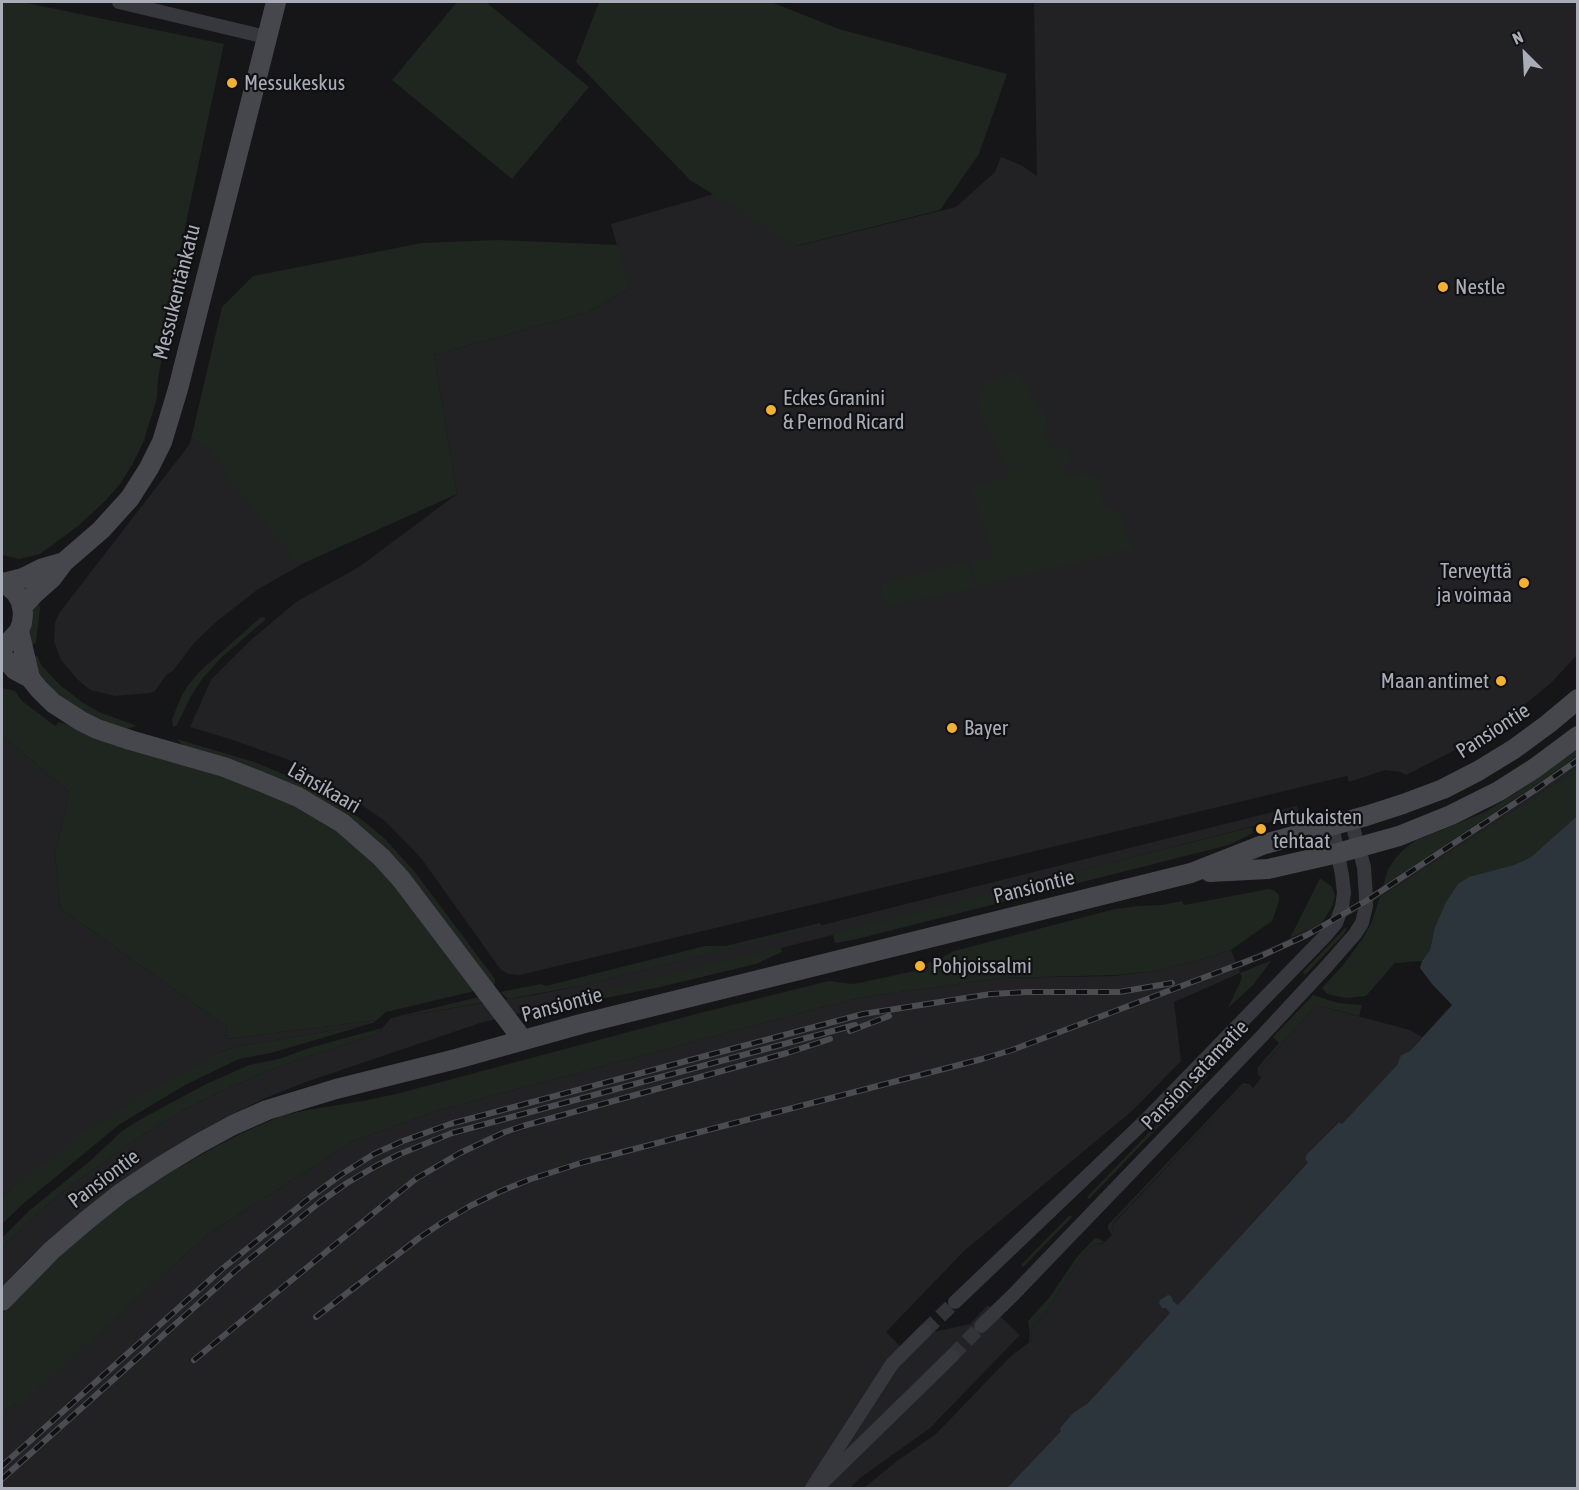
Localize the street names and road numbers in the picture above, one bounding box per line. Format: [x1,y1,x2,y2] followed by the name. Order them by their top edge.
[148,222,206,362] street label: Messukentänkatu
[1452,698,1534,764] street label: Pansiontie
[283,757,365,819] street label: Länsikaari
[991,865,1077,909] street label: Pansiontie
[519,982,605,1028] street label: Pansiontie
[1136,1015,1254,1135] street label: Pansion satamatie
[63,1144,145,1214] street label: Pansiontie

